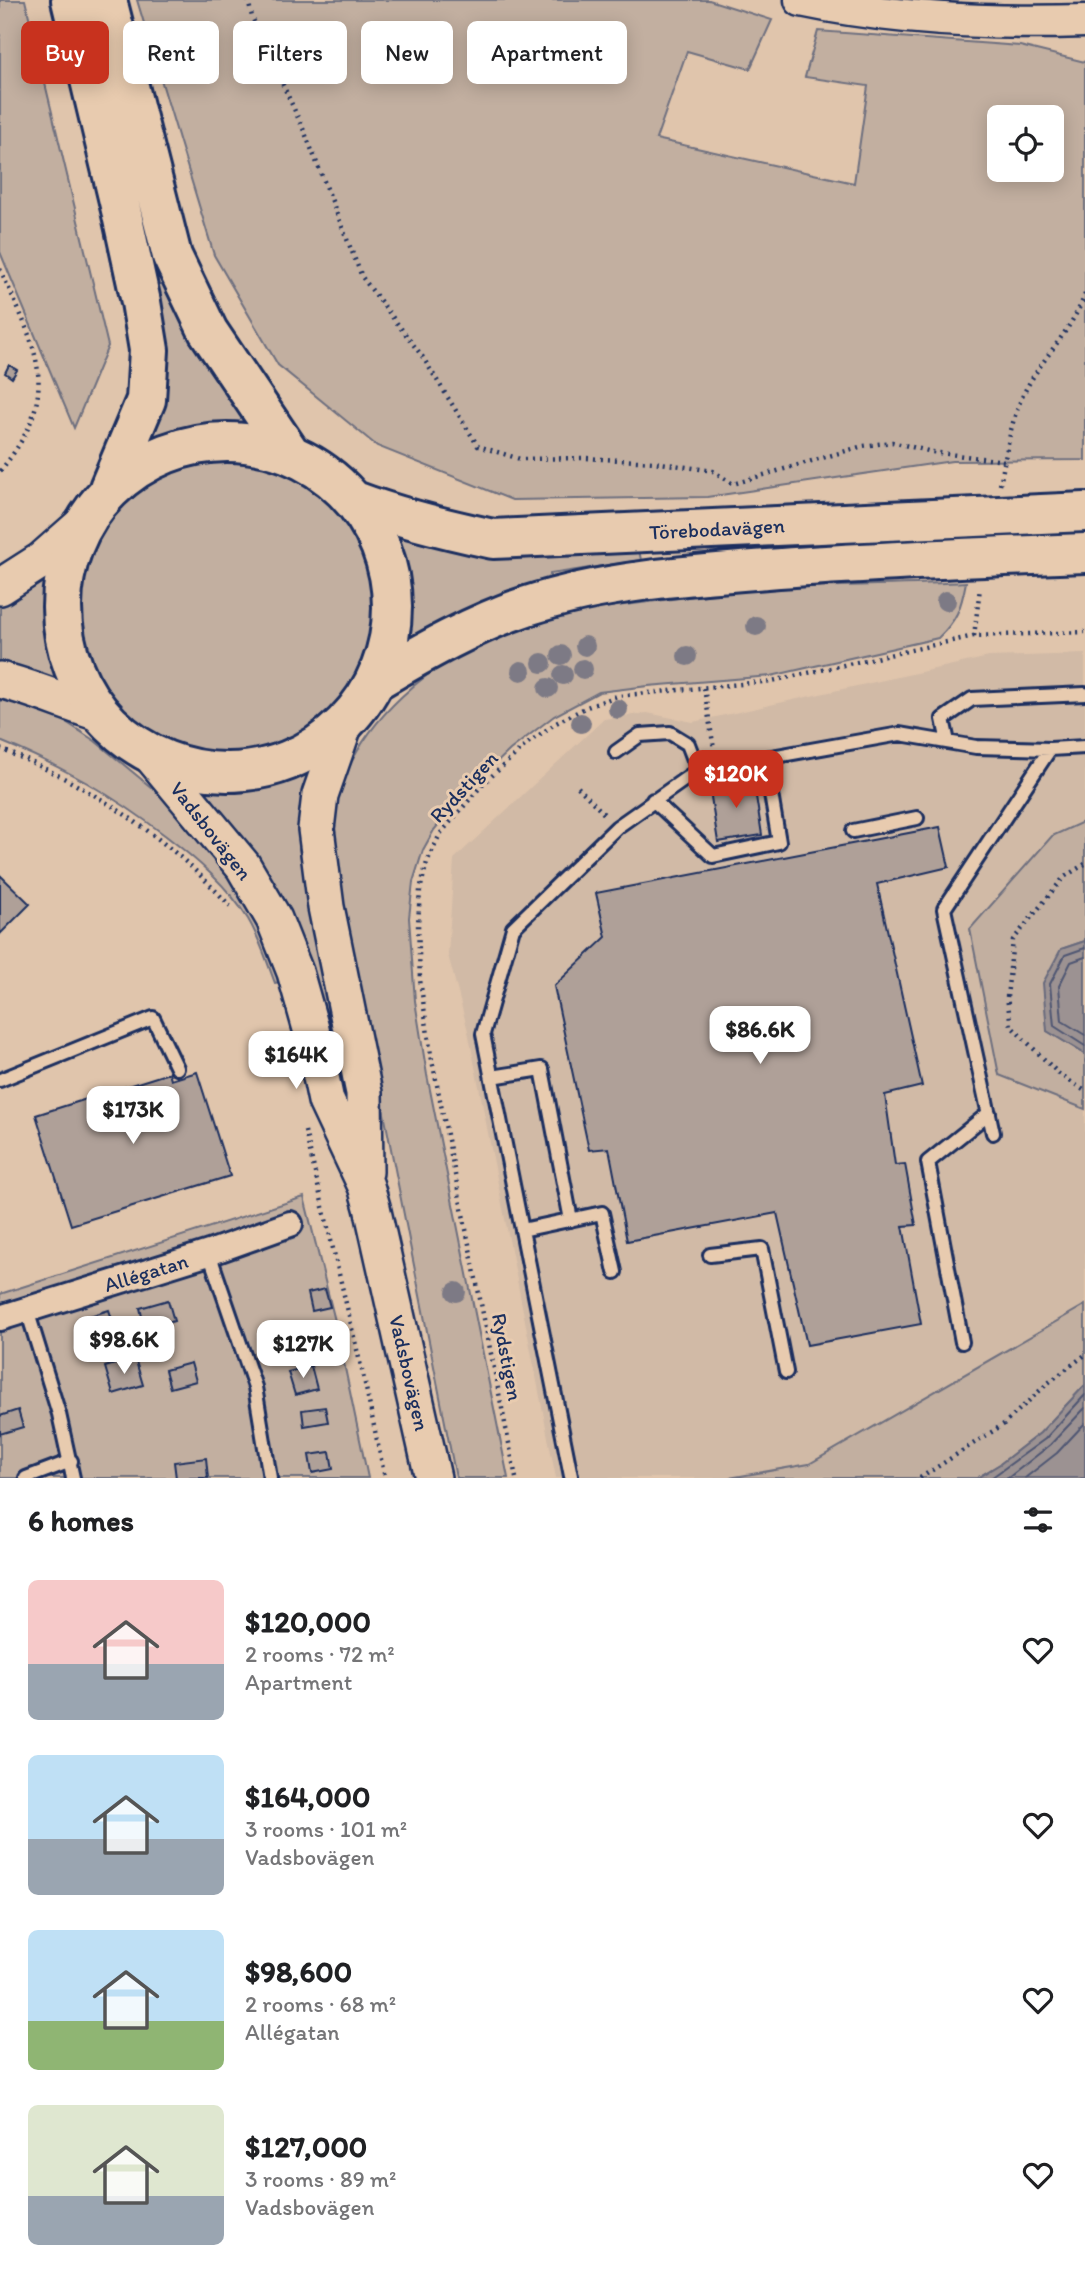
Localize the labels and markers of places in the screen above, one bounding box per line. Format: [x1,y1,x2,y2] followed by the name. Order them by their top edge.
[687,750,785,810] pin: $120K
[703,1006,817,1066] pin: $86.6K
[247,1032,345,1091] pin: $164K
[84,1086,182,1146] pin: $173K
[67,1316,181,1376] pin: $98.6K
[254,1320,352,1380] pin: $127K

